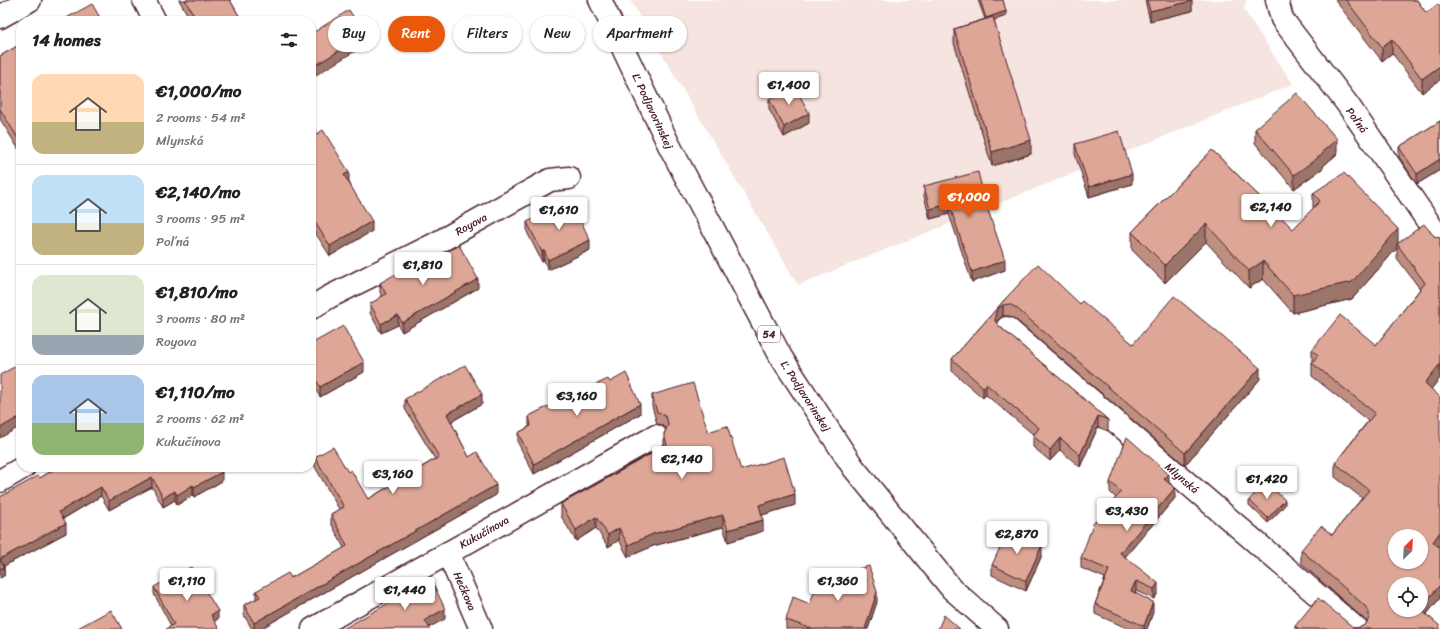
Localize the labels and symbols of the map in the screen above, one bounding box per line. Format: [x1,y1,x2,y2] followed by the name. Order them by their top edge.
[627,70,679,153] street label: Ľ. Podjavorinskej
[756,72,822,106] pin: €1,400
[1341,103,1373,138] street label: Poľná
[936,184,1002,218] pin: €1,000
[1238,194,1304,228] pin: €2,140
[526,197,592,231] pin: €1,610
[452,208,491,241] street label: Royova
[390,252,456,286] pin: €1,810
[758,326,780,342] road number: 54
[775,357,836,436] street label: Ľ. Podjavorinskej
[544,383,610,417] pin: €3,160
[649,446,715,480] pin: €2,140
[1160,458,1203,499] street label: Mlynská
[360,461,426,495] pin: €3,160
[1234,466,1300,500] pin: €1,420
[1094,498,1160,532] pin: €3,430
[456,511,513,554] street label: Kukučínova
[984,521,1050,555] pin: €2,870
[1388,529,1428,569] north arrow
[154,568,220,602] pin: €1,110
[805,568,871,602] pin: €1,360
[448,569,481,614] street label: Hečkova
[372,577,438,611] pin: €1,440

